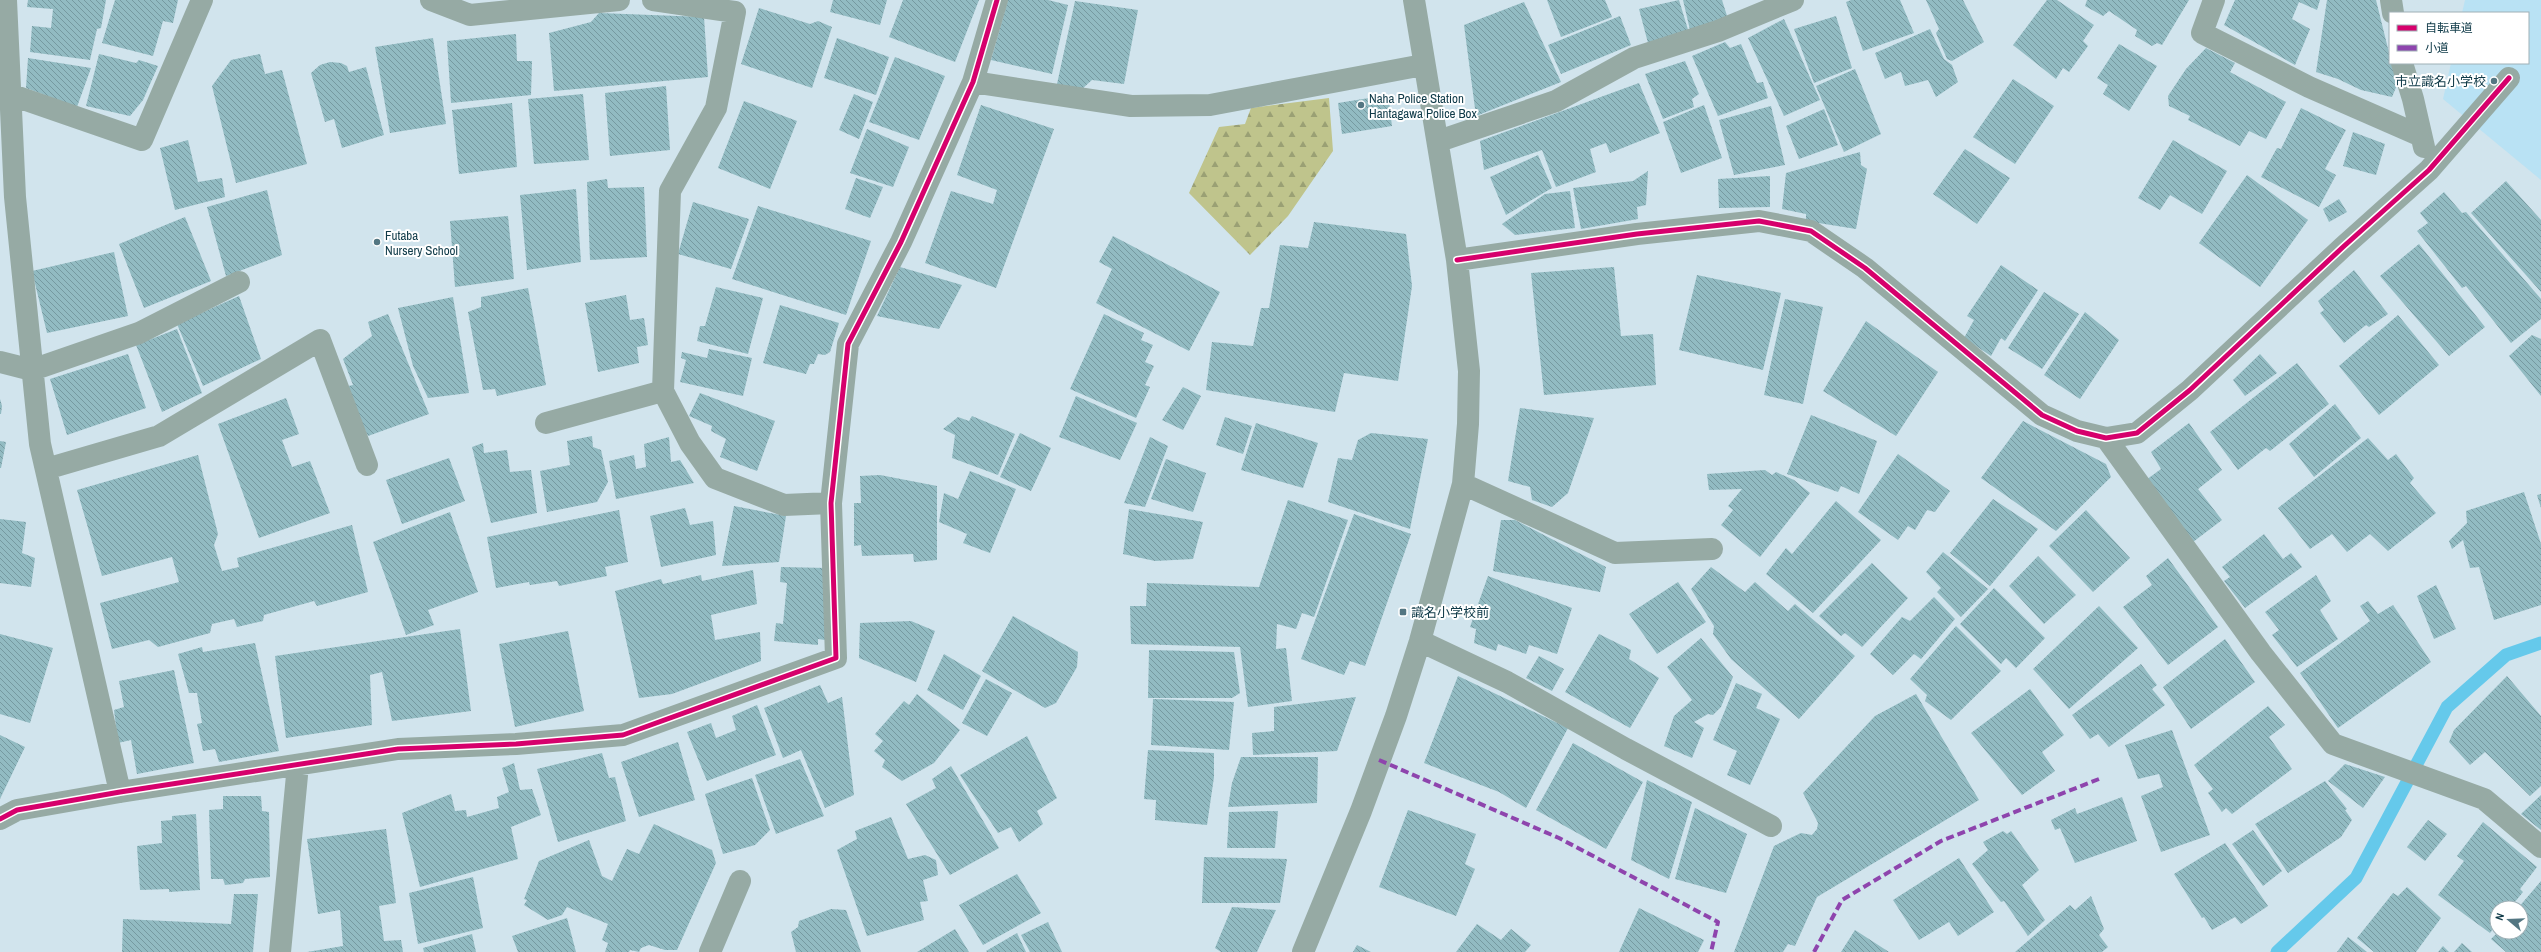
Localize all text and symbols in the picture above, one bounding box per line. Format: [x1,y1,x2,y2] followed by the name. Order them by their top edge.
[2389,12,2529,64] legend
[2425,20,2473,36] text: 自転車道
[2425,40,2449,56] text: 小道
[2395,73,2486,90] place label: 市立識名小学校
[2489,76,2499,86] marker: 市立識名小学校
[1369,90,1478,122] place label: Naha Police Station Hantagawa Police Box
[1356,100,1366,110] marker: Naha Police Station Hantagawa Police Box
[385,227,458,259] place label: Futaba Nursery School
[372,237,382,247] marker: Futaba Nursery School
[1411,604,1489,621] place label: 識名小学校前
[1398,607,1408,617] marker: 識名小学校前
[2489,900,2529,940] north arrow
[2492,911,2507,922] text: N

